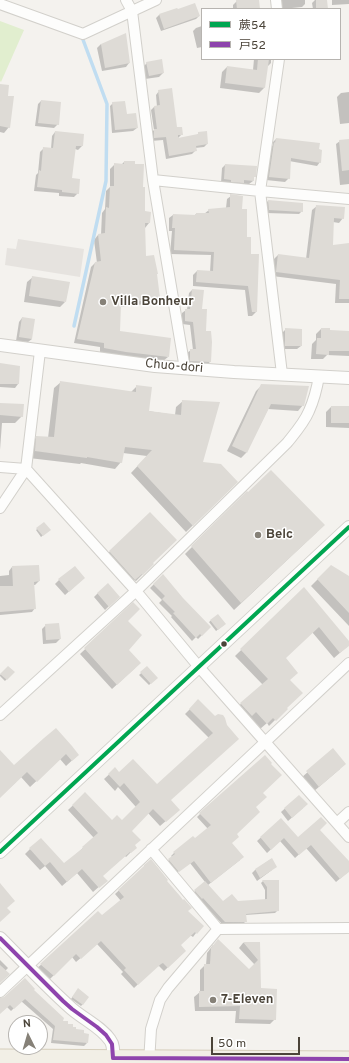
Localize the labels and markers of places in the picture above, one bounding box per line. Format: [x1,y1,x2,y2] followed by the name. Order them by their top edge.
[111,294,194,310] place label: Villa Bonheur
[98,297,108,307] marker: Villa Bonheur
[266,527,293,543] place label: Belc
[253,530,263,540] marker: Belc
[219,639,229,649] unlabelled marker
[221,992,274,1008] place label: 7-Eleven
[208,995,218,1005] marker: 7-Eleven

